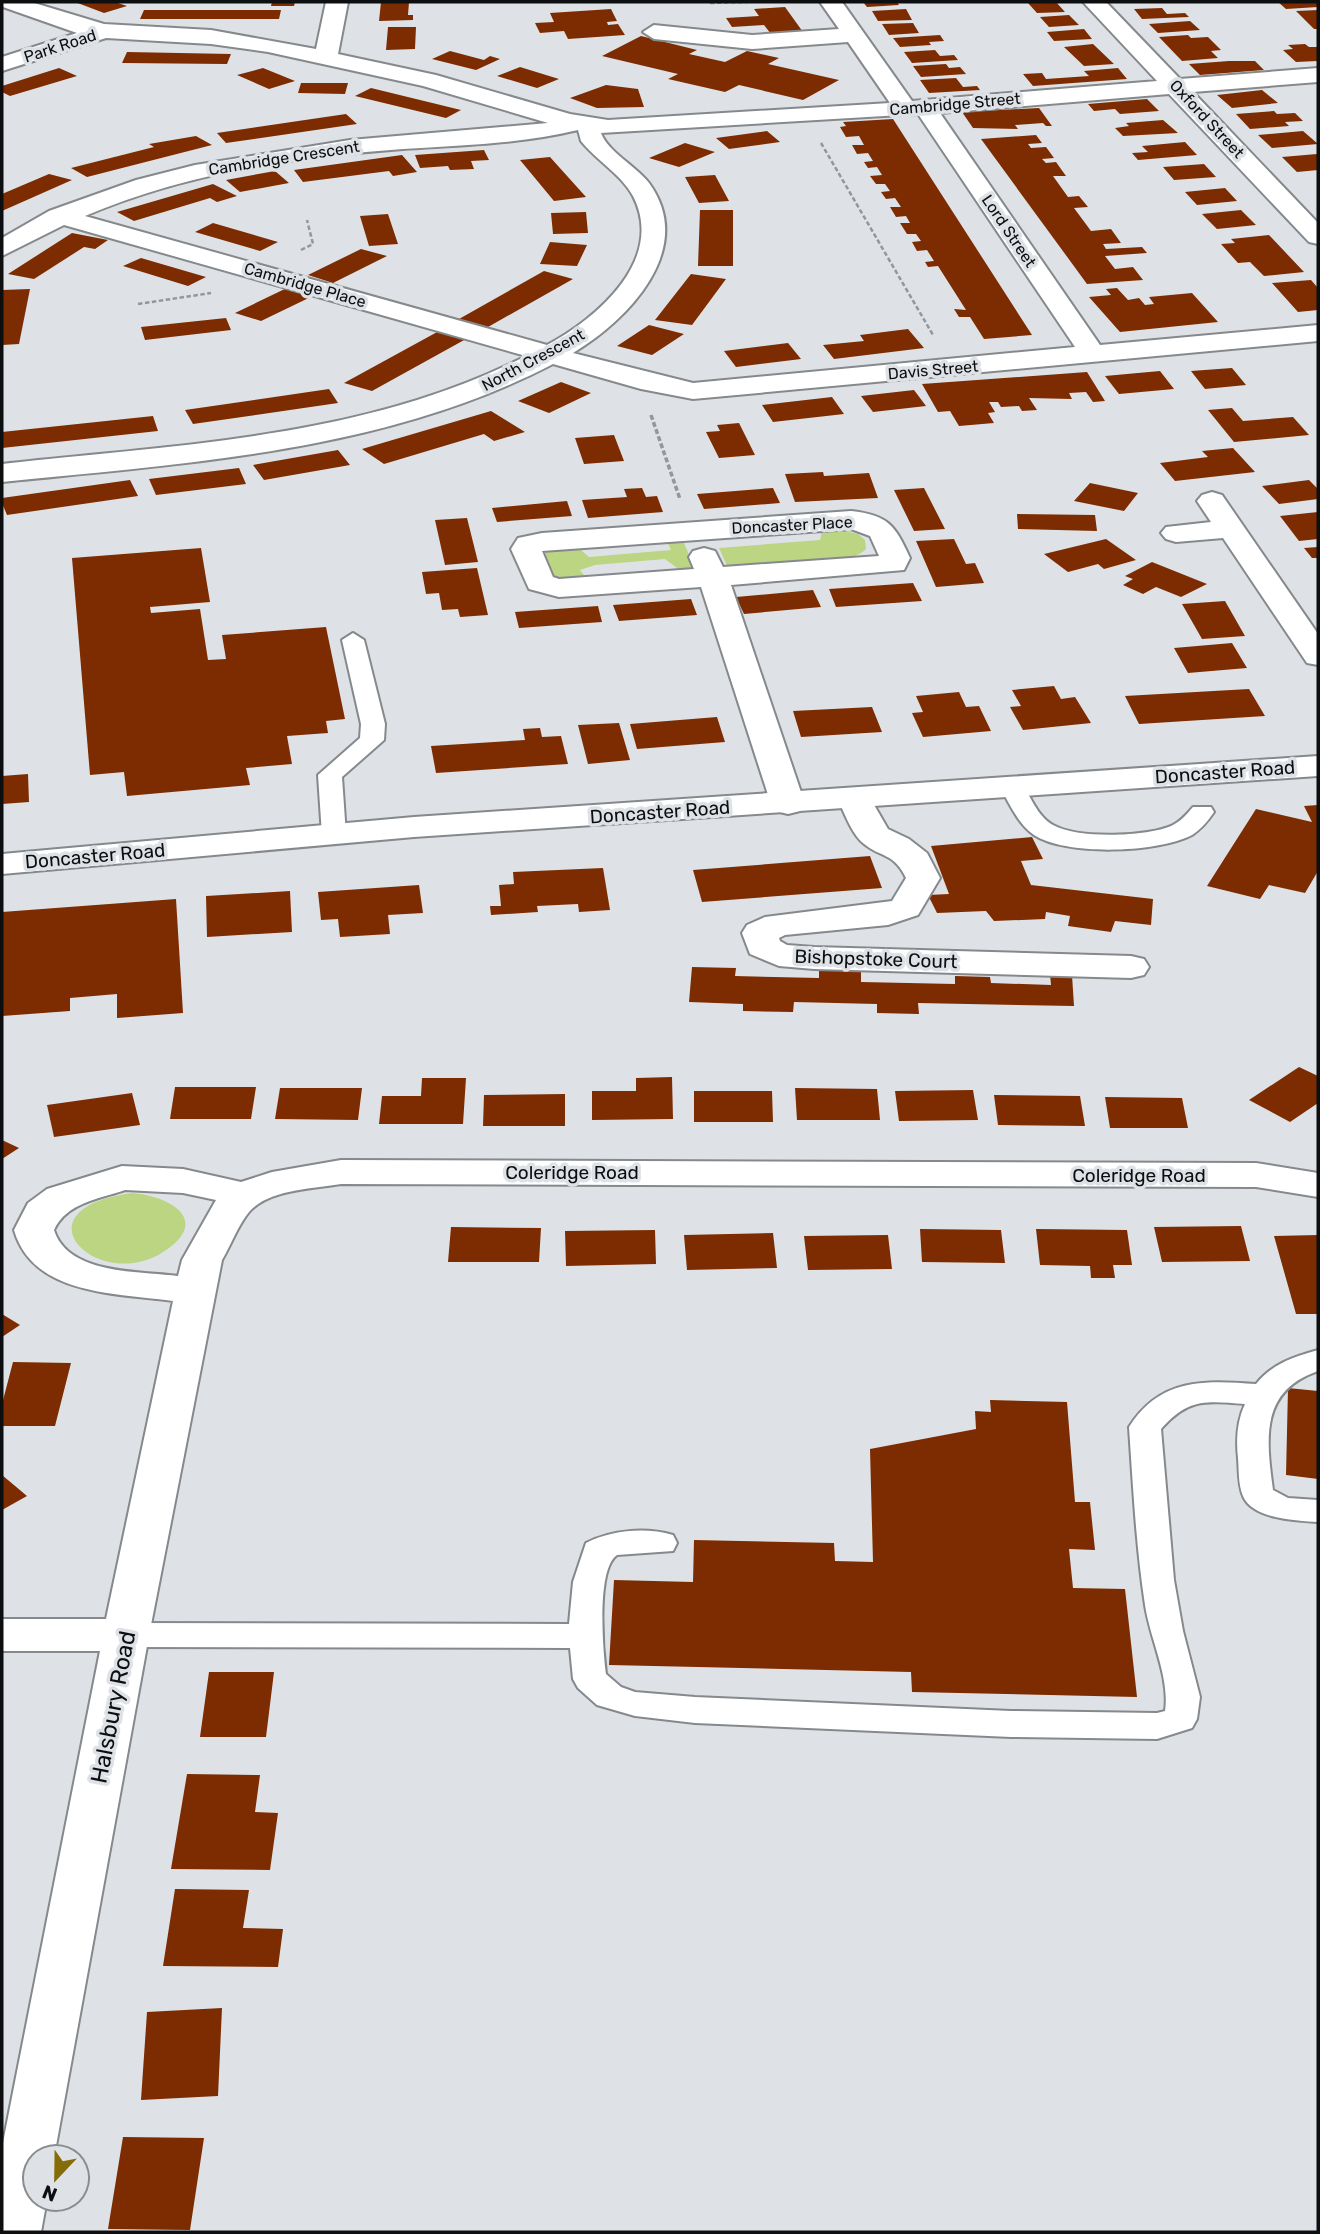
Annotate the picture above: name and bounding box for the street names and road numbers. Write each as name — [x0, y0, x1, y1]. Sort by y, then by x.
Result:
street label: Park Road — [21, 25, 99, 67]
street label: Oxford Street — [1166, 76, 1248, 162]
street label: Cambridge Street — [889, 89, 1021, 119]
street label: Cambridge Crescent — [207, 137, 361, 179]
street label: Lord Street — [978, 191, 1040, 271]
street label: Cambridge Place — [242, 259, 368, 311]
street label: North Crescent — [478, 325, 588, 395]
street label: Davis Street — [887, 357, 979, 383]
street label: Doncaster Place — [731, 512, 853, 538]
street label: Doncaster Road — [1154, 756, 1296, 788]
street label: Doncaster Road — [589, 796, 731, 828]
street label: Doncaster Road — [24, 838, 166, 874]
street label: Bishopstoke Court — [794, 945, 958, 973]
street label: Coleridge Road — [505, 1161, 639, 1184]
street label: Coleridge Road — [1072, 1164, 1206, 1187]
street label: Halsbury Road — [84, 1628, 142, 1786]

